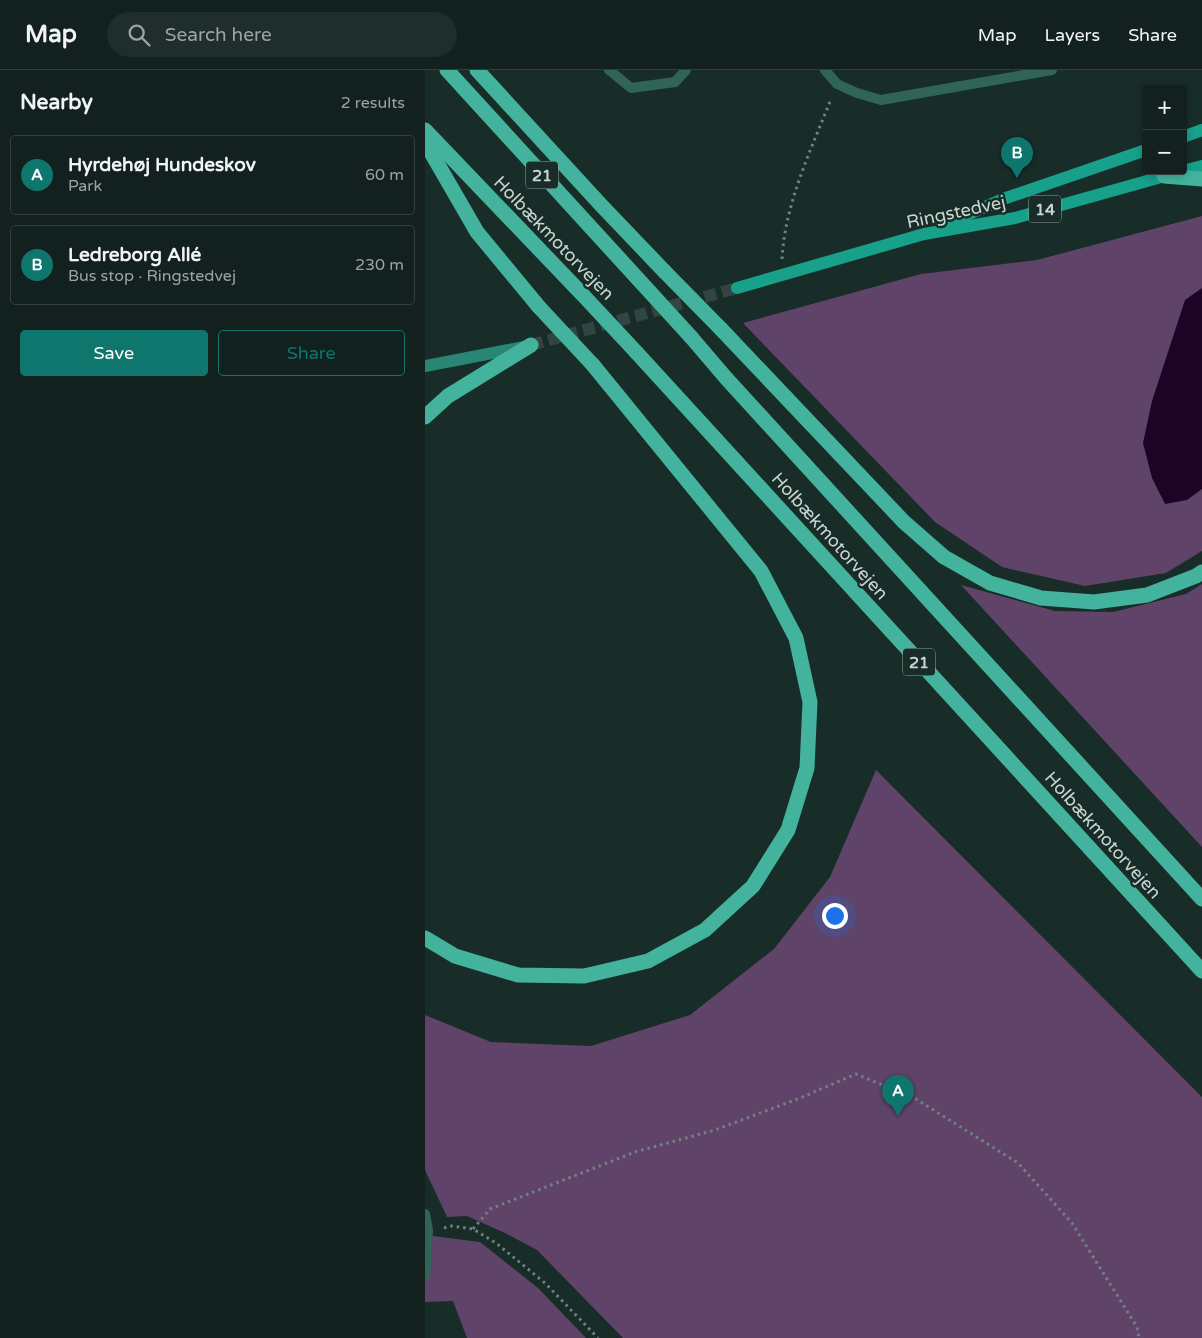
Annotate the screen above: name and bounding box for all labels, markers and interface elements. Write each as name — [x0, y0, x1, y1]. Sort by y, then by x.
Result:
search box — [107, 12, 457, 57]
text: Map — [25, 20, 77, 49]
icon: search — [125, 21, 153, 49]
text: Search here — [165, 24, 272, 46]
text: Map — [978, 24, 1017, 46]
text: Layers — [1045, 24, 1100, 46]
text: Share — [1128, 24, 1177, 46]
map controls — [1142, 85, 1187, 175]
button: + — [1142, 85, 1187, 130]
text: Nearby — [20, 90, 93, 115]
text: 2 results — [341, 93, 405, 113]
button: − — [1142, 130, 1187, 175]
pin: B — [1001, 137, 1033, 178]
text: Hyrdehøj Hundeskov — [68, 154, 256, 176]
road number: 21 — [526, 162, 558, 188]
text: A — [31, 165, 43, 185]
text: 60 m — [365, 165, 404, 185]
street label: Holbækmotorvejen — [489, 172, 619, 304]
text: Park — [68, 176, 102, 196]
street label: Ringstedvej — [904, 191, 1008, 233]
road number: 14 — [1029, 196, 1061, 222]
text: Ledreborg Allé — [68, 244, 201, 266]
text: B — [31, 255, 43, 275]
text: 230 m — [355, 255, 404, 275]
text: Bus stop · Ringstedvej — [68, 266, 236, 286]
button: Save — [20, 330, 208, 376]
button: Share — [218, 330, 405, 376]
street label: Holbækmotorvejen — [767, 468, 893, 604]
road number: 21 — [903, 648, 935, 676]
street label: Holbækmotorvejen — [1040, 767, 1166, 903]
your location — [822, 903, 848, 929]
pin: A — [882, 1075, 914, 1116]

